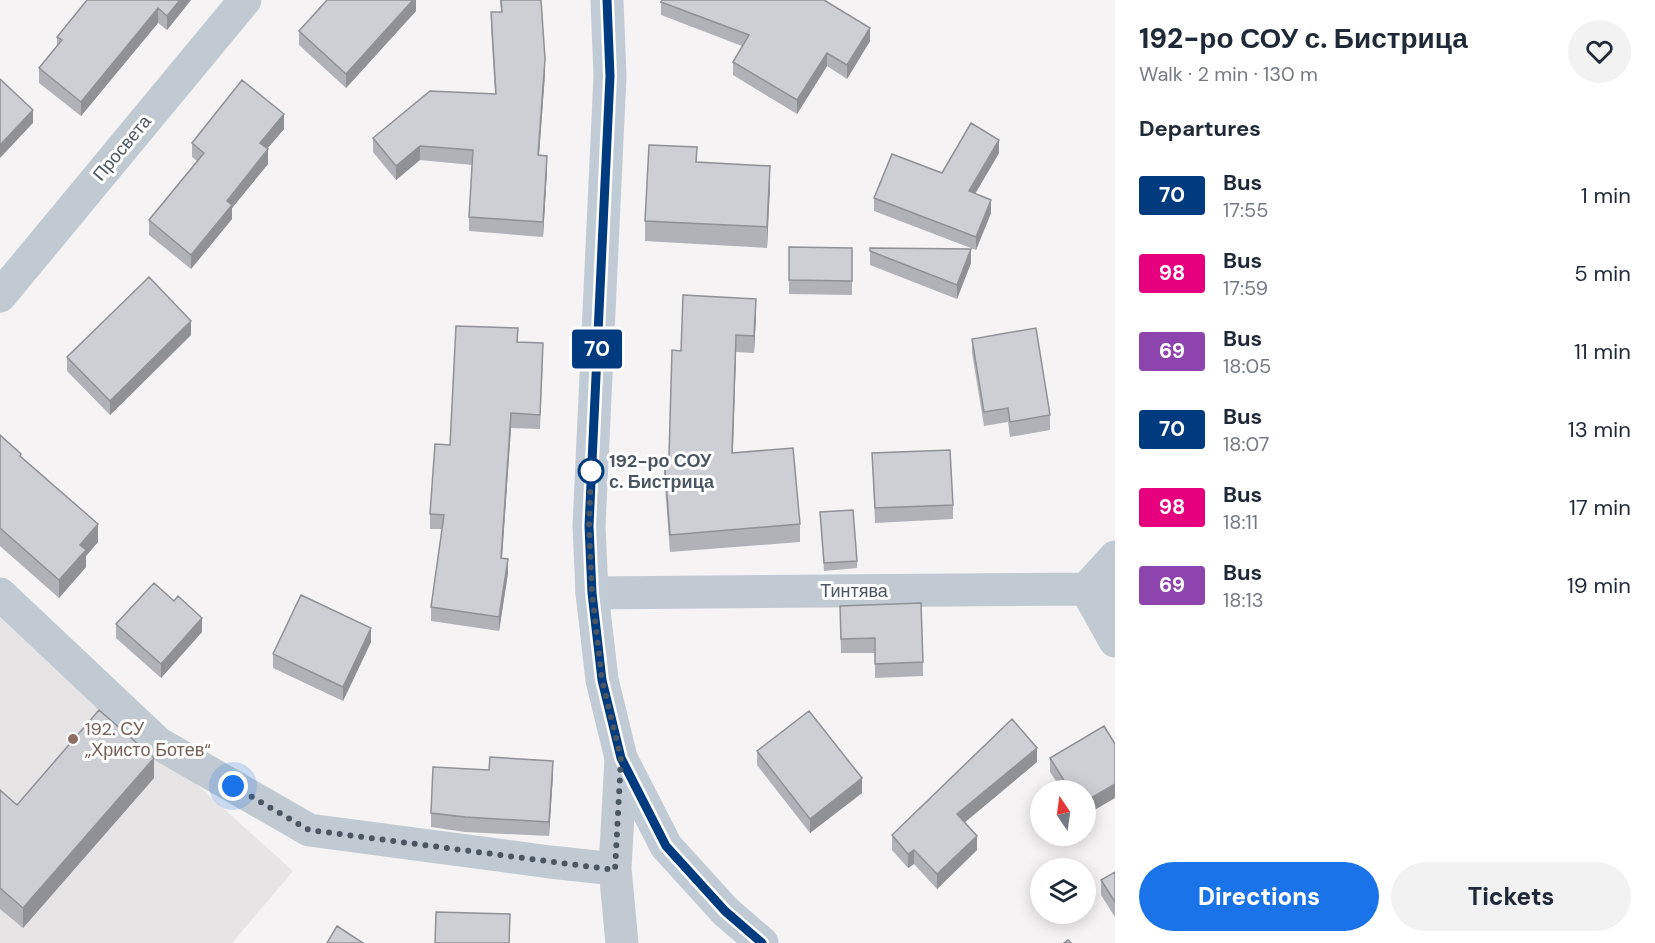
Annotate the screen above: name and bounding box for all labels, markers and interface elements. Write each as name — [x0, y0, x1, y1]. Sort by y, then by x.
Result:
text: 192-ро СОУ с. Бистрица — [1139, 20, 1468, 57]
button: heart — [1568, 20, 1631, 83]
text: Walk · 2 min · 130 m — [1139, 61, 1318, 87]
street label: Просвета — [87, 109, 157, 186]
text: Departures — [1139, 114, 1261, 143]
text: Bus — [1223, 168, 1262, 197]
text: 70 — [1159, 181, 1185, 209]
text: 1 min — [1581, 181, 1631, 210]
text: 17:55 — [1223, 197, 1268, 223]
text: Bus — [1223, 246, 1262, 275]
text: 98 — [1159, 259, 1185, 287]
text: 5 min — [1574, 259, 1631, 288]
text: 17:59 — [1223, 275, 1268, 301]
text: Bus — [1223, 324, 1262, 353]
line badge: 70 — [570, 330, 624, 368]
text: 70 — [584, 335, 610, 363]
text: 69 — [1159, 337, 1185, 365]
text: 11 min — [1574, 337, 1631, 366]
text: 18:05 — [1223, 353, 1271, 379]
text: Bus — [1223, 402, 1262, 431]
text: 70 — [1159, 415, 1185, 443]
text: 13 min — [1568, 415, 1631, 444]
text: 18:07 — [1223, 431, 1270, 457]
place label: 192-ро СОУ с. Бистрица — [609, 449, 715, 494]
marker: 192-ро СОУ с. Бистрица — [578, 458, 604, 484]
text: Bus — [1223, 480, 1262, 509]
text: 98 — [1159, 493, 1185, 521]
text: 17 min — [1569, 493, 1631, 522]
text: 18:11 — [1223, 509, 1258, 535]
text: Bus — [1223, 558, 1262, 587]
text: 69 — [1159, 571, 1185, 599]
text: 19 min — [1567, 571, 1631, 600]
street label: Тинтява — [820, 579, 889, 603]
text: 18:13 — [1223, 587, 1264, 613]
place label: 192. СУ „Христо Ботев“ — [85, 717, 211, 762]
marker: 192. СУ „Христо Ботев“ — [66, 732, 80, 746]
your location — [218, 771, 248, 801]
north arrow — [1030, 780, 1096, 846]
map controls — [1030, 780, 1096, 924]
button: layers — [1030, 858, 1096, 924]
button: Directions — [1139, 862, 1379, 931]
button: Tickets — [1391, 862, 1631, 931]

